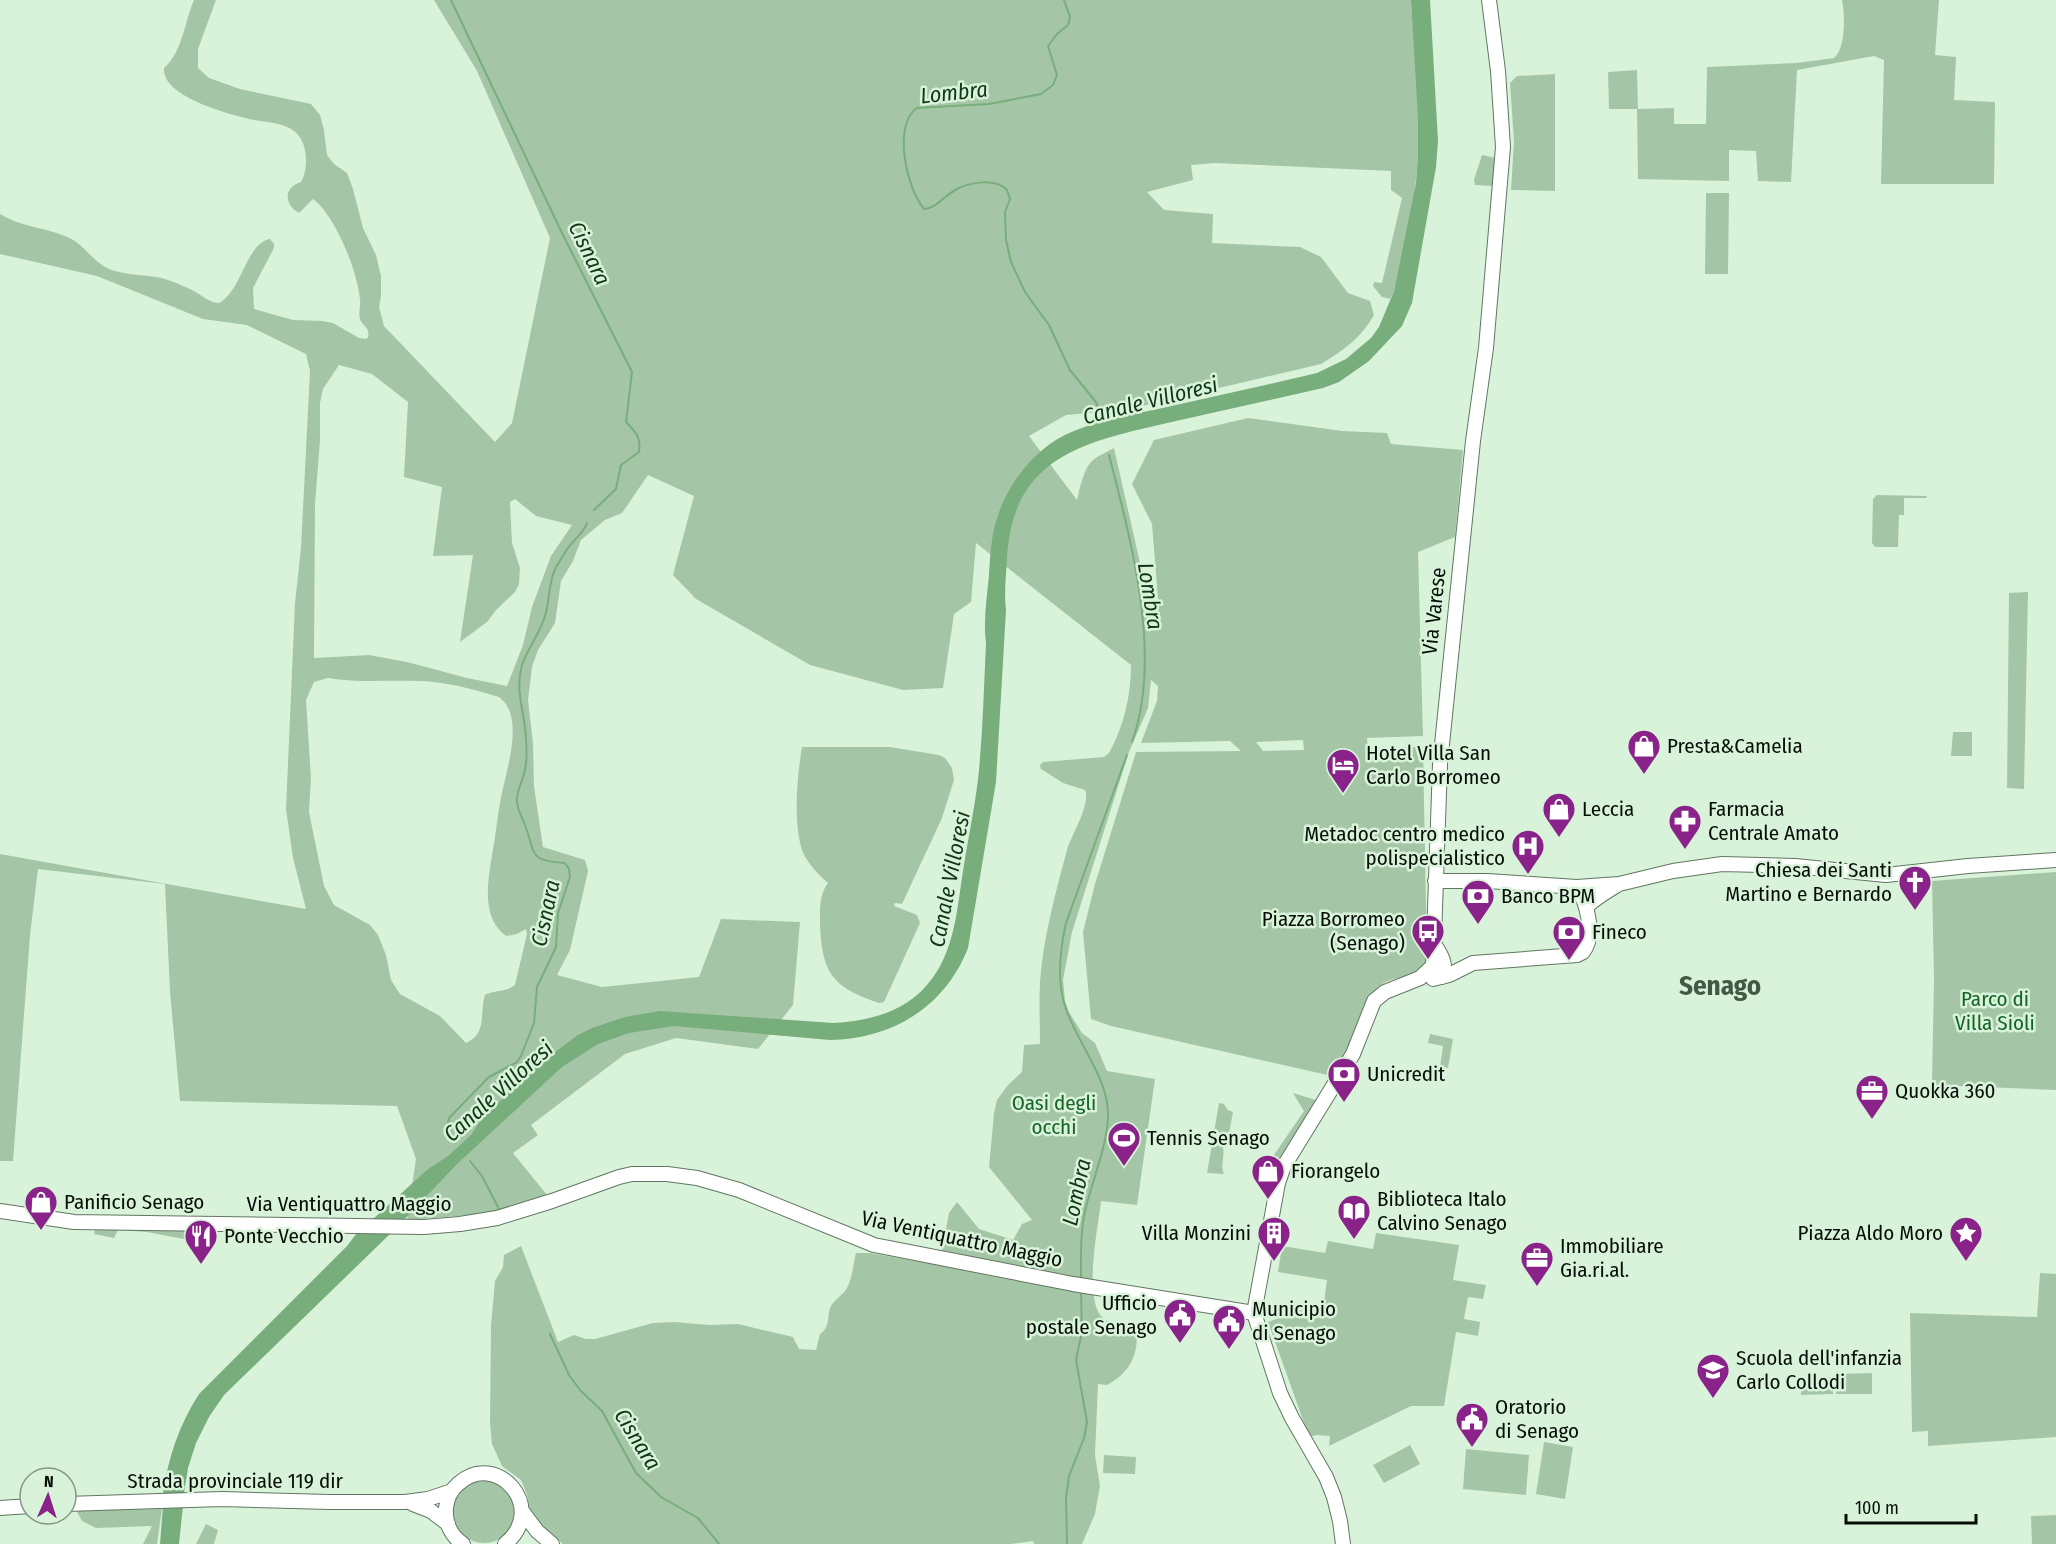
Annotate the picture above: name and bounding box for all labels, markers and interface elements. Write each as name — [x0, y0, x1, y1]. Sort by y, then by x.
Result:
water label: Lombra — [919, 76, 989, 109]
water label: Cisnara — [563, 217, 616, 289]
water label: Canale Villoresi — [1080, 371, 1221, 430]
water label: Lombra — [1132, 561, 1169, 632]
street label: Via Varese — [1416, 566, 1452, 656]
shop icon: Presta&Camelia — [1626, 728, 1662, 775]
place label: Presta&Camelia — [1667, 733, 1803, 759]
place label: Hotel Villa San Carlo Borromeo — [1366, 740, 1501, 790]
hotel icon: Hotel Villa San Carlo Borromeo — [1325, 747, 1361, 794]
shop icon: Leccia — [1541, 791, 1577, 838]
place label: Leccia — [1582, 796, 1634, 822]
place label: Farmacia Centrale Amato — [1708, 796, 1839, 846]
pharmacy icon: Farmacia Centrale Amato — [1667, 803, 1703, 850]
water label: Canale Villoresi — [923, 808, 976, 949]
place label: Metadoc centro medico polispecialistico — [1304, 821, 1505, 871]
hospital icon: Metadoc centro medico polispecialistico — [1510, 828, 1546, 875]
place label: Chiesa dei Santi Martino e Bernardo — [1725, 857, 1892, 907]
church icon: Chiesa dei Santi Martino e Bernardo — [1897, 864, 1933, 911]
water label: Cisnara — [525, 877, 566, 949]
bank icon: Banco BPM — [1460, 878, 1496, 925]
place label: Banco BPM — [1501, 883, 1595, 909]
place label: Piazza Borromeo (Senago) — [1262, 906, 1405, 956]
bus stop icon: Piazza Borromeo (Senago) — [1410, 913, 1446, 960]
bank icon: Fineco — [1551, 914, 1587, 961]
place label: Fineco — [1592, 919, 1647, 945]
district label: Senago — [1679, 970, 1761, 1002]
park label: Parco di Villa Sioli — [1955, 986, 2035, 1036]
water label: Canale Villoresi — [438, 1035, 559, 1148]
bank icon: Unicredit — [1326, 1056, 1362, 1103]
place label: Unicredit — [1367, 1061, 1445, 1087]
office icon: Quokka 360 — [1854, 1073, 1890, 1120]
place label: Quokka 360 — [1895, 1078, 1996, 1104]
park label: Oasi degli occhi — [1012, 1090, 1096, 1140]
sports icon: Tennis Senago — [1106, 1120, 1142, 1167]
place label: Tennis Senago — [1147, 1125, 1270, 1151]
shop icon: Fiorangelo — [1250, 1153, 1286, 1200]
water label: Lombra — [1056, 1156, 1097, 1228]
place label: Fiorangelo — [1291, 1158, 1380, 1184]
shop icon: Panificio Senago — [23, 1184, 59, 1231]
place label: Biblioteca Italo Calvino Senago — [1377, 1186, 1507, 1236]
place label: Panificio Senago — [64, 1189, 204, 1215]
street label: Via Ventiquattro Maggio — [246, 1191, 452, 1217]
library icon: Biblioteca Italo Calvino Senago — [1336, 1193, 1372, 1240]
street label: Via Ventiquattro Maggio — [859, 1205, 1065, 1273]
building icon: Villa Monzini — [1256, 1215, 1292, 1262]
place icon: Piazza Aldo Moro — [1948, 1215, 1984, 1262]
restaurant icon: Ponte Vecchio — [183, 1218, 219, 1265]
place label: Villa Monzini — [1142, 1220, 1251, 1246]
place label: Piazza Aldo Moro — [1797, 1220, 1943, 1246]
place label: Ponte Vecchio — [224, 1223, 344, 1249]
place label: Immobiliare Gia.ri.al. — [1560, 1233, 1664, 1283]
office icon: Immobiliare Gia.ri.al. — [1519, 1240, 1555, 1287]
place label: Ufficio postale Senago — [1026, 1290, 1157, 1340]
place label: Municipio di Senago — [1252, 1296, 1336, 1346]
public building icon: Ufficio postale Senago — [1162, 1297, 1198, 1344]
public building icon: Municipio di Senago — [1211, 1303, 1247, 1350]
place label: Scuola dell'infanzia Carlo Collodi — [1736, 1345, 1902, 1395]
school or university icon: Scuola dell'infanzia Carlo Collodi — [1695, 1352, 1731, 1399]
place label: Oratorio di Senago — [1495, 1394, 1579, 1444]
public building icon: Oratorio di Senago — [1454, 1401, 1490, 1448]
water label: Cisnara — [608, 1404, 667, 1475]
north arrow — [18, 1466, 78, 1526]
street label: Strada provinciale 119 dir — [127, 1468, 343, 1494]
text: N — [43, 1472, 54, 1491]
scale bar — [1846, 1487, 1976, 1525]
text: 100 m — [1855, 1497, 1899, 1519]

